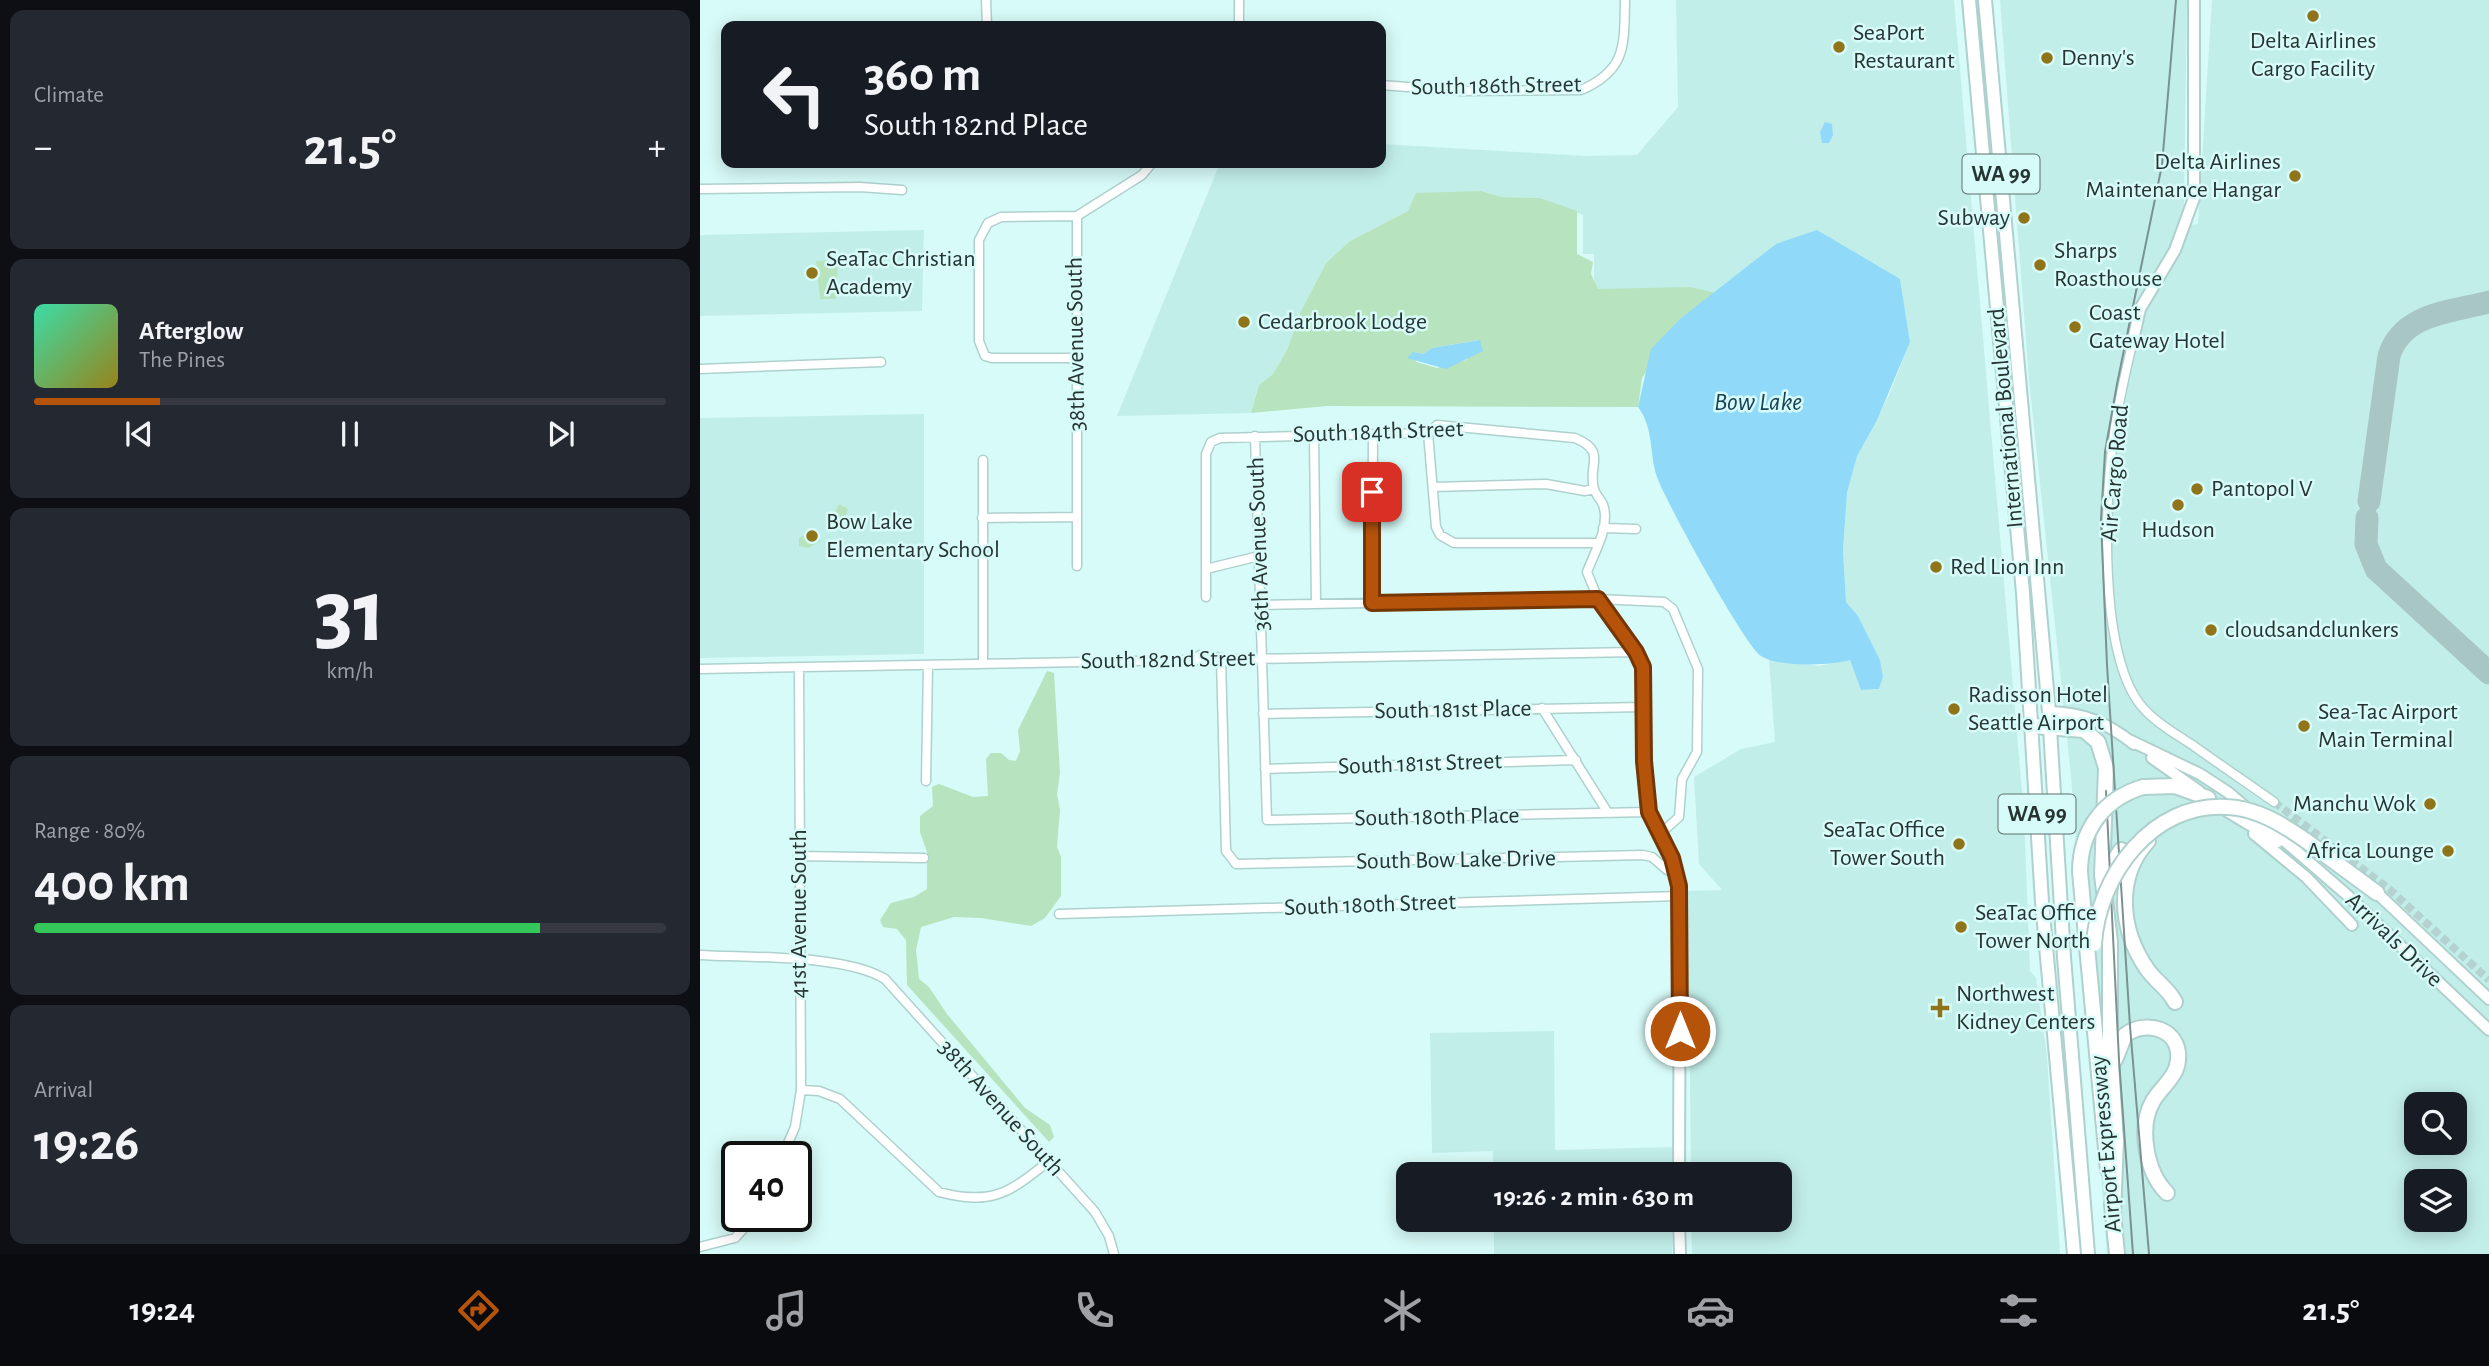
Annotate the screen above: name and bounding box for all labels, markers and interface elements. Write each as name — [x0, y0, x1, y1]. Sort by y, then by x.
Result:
marker: Delta Airlines Cargo Facility — [2305, 8, 2321, 24]
place label: SeaPort Restaurant — [1853, 21, 1955, 73]
place label: Delta Airlines Cargo Facility — [2250, 29, 2376, 81]
marker: SeaPort Restaurant — [1831, 39, 1847, 55]
place label: Denny's — [2061, 46, 2135, 70]
icon: left — [749, 49, 840, 140]
marker: Denny's — [2039, 50, 2055, 66]
text: 360 m — [864, 51, 981, 100]
street label: South 186th Street — [1411, 73, 1582, 99]
text: Climate — [34, 84, 104, 107]
text: South 182nd Place — [864, 109, 1088, 141]
text: 21.5° — [304, 122, 396, 174]
text: − — [34, 129, 52, 167]
text: + — [648, 129, 666, 167]
place label: Delta Airlines Maintenance Hangar — [2086, 150, 2281, 202]
road number: WA 99 — [1962, 154, 2040, 194]
marker: Delta Airlines Maintenance Hangar — [2287, 168, 2303, 184]
place label: Subway — [1938, 206, 2010, 230]
marker: Subway — [2016, 210, 2032, 226]
place label: Sharps Roasthouse — [2054, 239, 2162, 291]
place label: SeaTac Christian Academy — [826, 247, 976, 299]
street label: 38th Avenue South — [1062, 257, 1090, 431]
marker: Sharps Roasthouse — [2032, 257, 2048, 273]
marker: SeaTac Christian Academy — [804, 265, 820, 281]
place label: Coast Gateway Hotel — [2089, 301, 2225, 353]
street label: International Boulevard — [1984, 307, 2028, 529]
place label: Cedarbrook Lodge — [1258, 310, 1427, 334]
marker: Cedarbrook Lodge — [1236, 314, 1252, 330]
text: Afterglow — [139, 318, 243, 344]
marker: Coast Gateway Hotel — [2067, 319, 2083, 335]
text: The Pines — [139, 349, 225, 372]
water label: Bow Lake — [1714, 389, 1802, 415]
street label: Air Cargo Road — [2097, 403, 2133, 543]
icon: previous — [120, 415, 158, 453]
icon: pause — [331, 415, 369, 453]
icon: next — [542, 415, 580, 453]
street label: South 184th Street — [1292, 417, 1464, 447]
street label: 36th Avenue South — [1244, 457, 1274, 631]
pin — [1342, 462, 1402, 522]
icon: arrive — [1353, 473, 1391, 511]
place label: Pantopol V — [2211, 477, 2313, 501]
marker: Pantopol V — [2189, 481, 2205, 497]
marker: Hudson — [2170, 497, 2186, 513]
place label: Bow Lake Elementary School — [826, 510, 1000, 562]
place label: Hudson — [2141, 518, 2215, 542]
marker: Bow Lake Elementary School — [804, 528, 820, 544]
place label: Red Lion Inn — [1950, 555, 2064, 579]
marker: Red Lion Inn — [1928, 559, 1944, 575]
text: 31 — [314, 567, 386, 658]
place label: cloudsandclunkers — [2225, 618, 2399, 642]
marker: cloudsandclunkers — [2203, 622, 2219, 638]
street label: South 182nd Street — [1080, 646, 1256, 674]
text: km/h — [326, 660, 374, 683]
place label: Radisson Hotel Seattle Airport — [1968, 683, 2108, 735]
street label: South 181st Place — [1374, 697, 1532, 723]
place label: Sea-Tac Airport Main Terminal — [2318, 700, 2458, 752]
marker: Radisson Hotel Seattle Airport — [1946, 701, 1962, 717]
marker: Sea-Tac Airport Main Terminal — [2296, 718, 2312, 734]
street label: South 181st Street — [1338, 749, 1503, 779]
place label: Manchu Wok — [2293, 792, 2416, 816]
road number: WA 99 — [1998, 794, 2076, 834]
marker: Manchu Wok — [2422, 796, 2438, 812]
street label: South 180th Place — [1354, 804, 1520, 830]
place label: SeaTac Office Tower South — [1823, 818, 1945, 870]
text: Range · 80% — [34, 820, 145, 843]
street label: 41st Avenue South — [787, 829, 811, 999]
marker: SeaTac Office Tower South — [1951, 836, 1967, 852]
place label: Africa Lounge — [2307, 839, 2434, 863]
marker: Africa Lounge — [2440, 843, 2456, 859]
street label: South Bow Lake Drive — [1356, 846, 1556, 874]
text: 400 km — [34, 858, 190, 910]
street label: Arrivals Drive — [2341, 888, 2447, 992]
street label: South 180th Street — [1284, 890, 1457, 920]
place label: SeaTac Office Tower North — [1975, 901, 2097, 953]
marker: SeaTac Office Tower North — [1953, 919, 1969, 935]
place label: Northwest Kidney Centers — [1956, 982, 2096, 1034]
position arrow — [1643, 994, 1717, 1068]
marker: Northwest Kidney Centers — [1930, 998, 1950, 1018]
street label: 38th Avenue South — [934, 1035, 1068, 1181]
street label: Airport Expressway — [2086, 1054, 2126, 1234]
text: Arrival — [34, 1079, 93, 1102]
map controls — [2404, 1092, 2467, 1232]
button: search — [2404, 1092, 2467, 1155]
text: 19:26 — [34, 1117, 139, 1169]
speed limit sign: 40 — [721, 1141, 812, 1232]
button: layers — [2404, 1169, 2467, 1232]
text: 19:26 · 2 min · 630 m — [1494, 1184, 1694, 1210]
icon: directions — [454, 1286, 503, 1335]
icon: music — [762, 1286, 811, 1335]
icon: phone — [1070, 1286, 1119, 1335]
icon: climate — [1378, 1286, 1427, 1335]
icon: car — [1686, 1286, 1735, 1335]
icon: filters — [1994, 1286, 2043, 1335]
text: 19:24 — [130, 1294, 195, 1326]
text: 21.5° — [2302, 1294, 2359, 1326]

